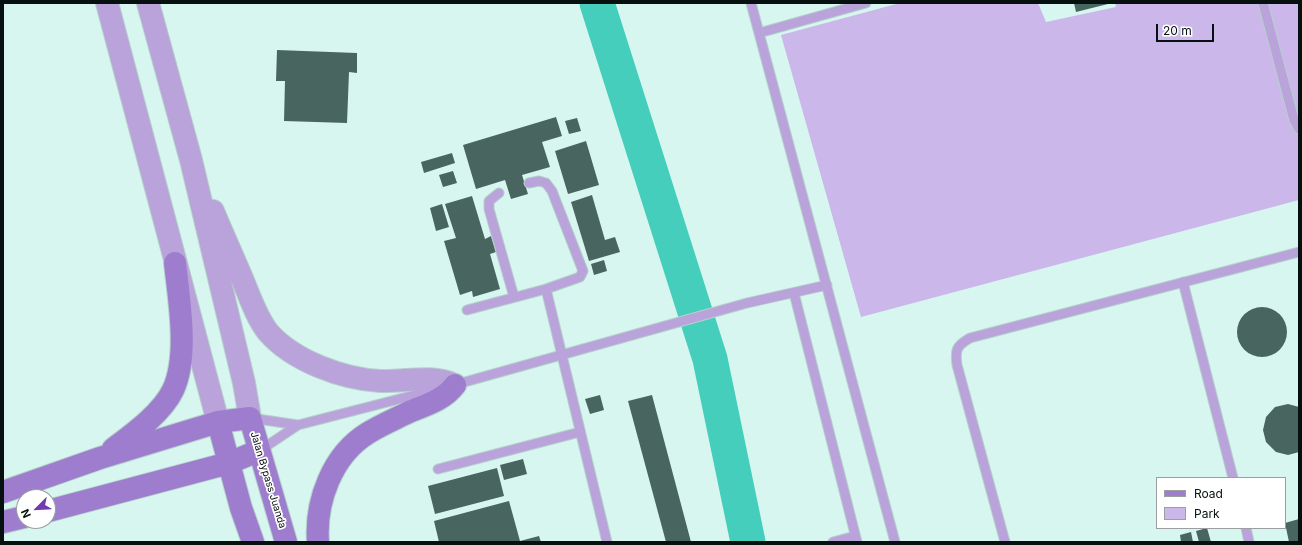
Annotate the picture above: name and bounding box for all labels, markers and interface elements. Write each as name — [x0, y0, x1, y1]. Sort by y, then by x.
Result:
scale bar — [1158, 16, 1216, 42]
text: 20 m — [1163, 23, 1192, 38]
street label: Jalan Bypass Juanda — [248, 430, 288, 530]
legend — [1156, 477, 1286, 529]
text: Road — [1194, 486, 1223, 501]
north arrow — [16, 489, 56, 529]
text: Park — [1194, 506, 1220, 521]
text: N — [18, 507, 34, 520]

